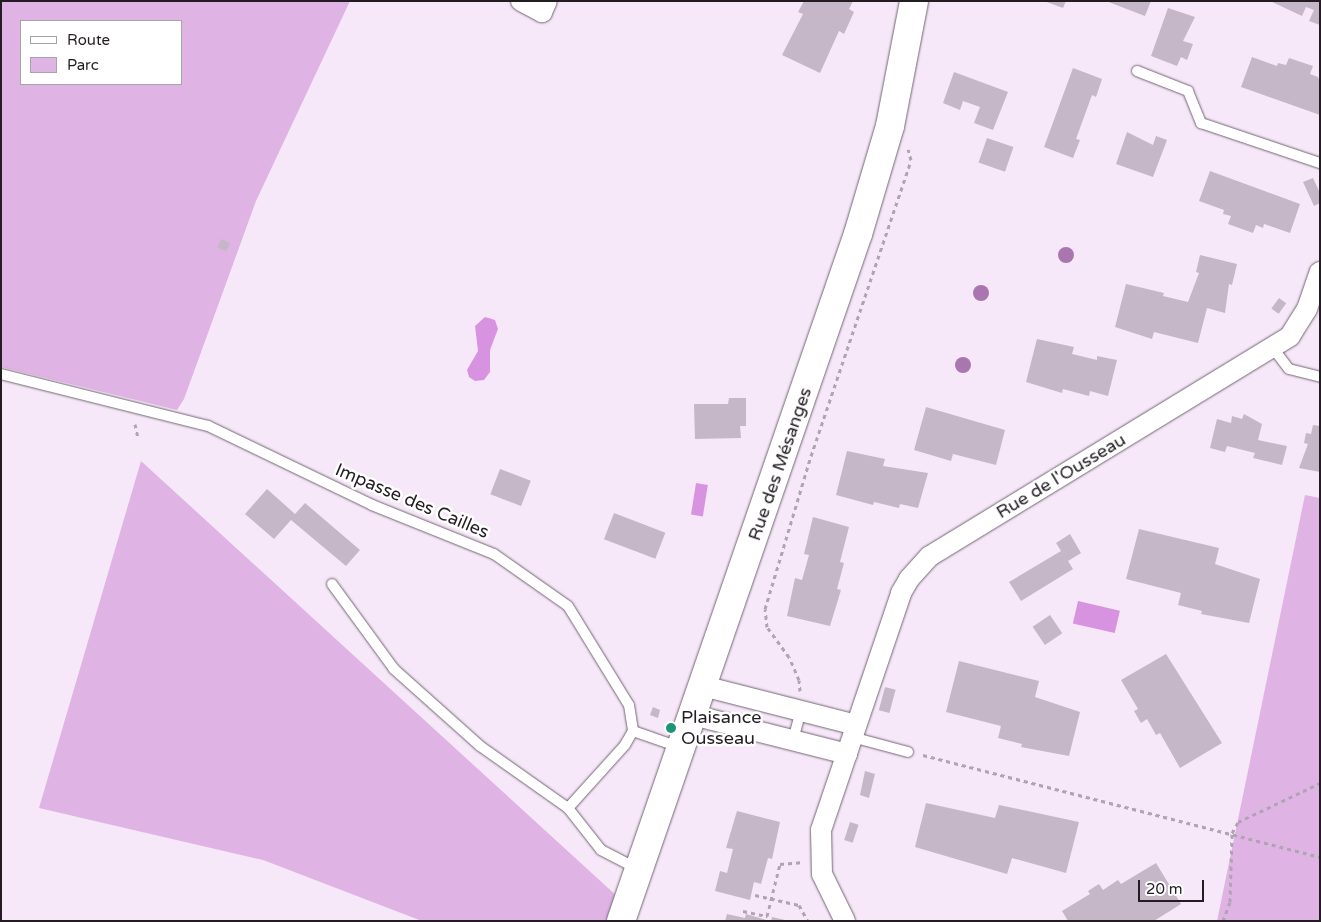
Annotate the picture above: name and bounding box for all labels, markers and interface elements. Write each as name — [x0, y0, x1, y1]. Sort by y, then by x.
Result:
legend — [20, 20, 182, 85]
text: Route — [67, 31, 110, 49]
text: Parc — [67, 56, 99, 74]
street label: Rue des Mésanges — [744, 384, 816, 544]
street label: Rue de l'Ousseau — [992, 429, 1130, 523]
street label: Impasse des Cailles — [332, 459, 492, 543]
place label: Plaisance Ousseau — [681, 707, 761, 750]
marker: Plaisance Ousseau — [665, 722, 677, 734]
scale bar — [1141, 870, 1207, 902]
text: 20 m — [1146, 880, 1183, 898]

